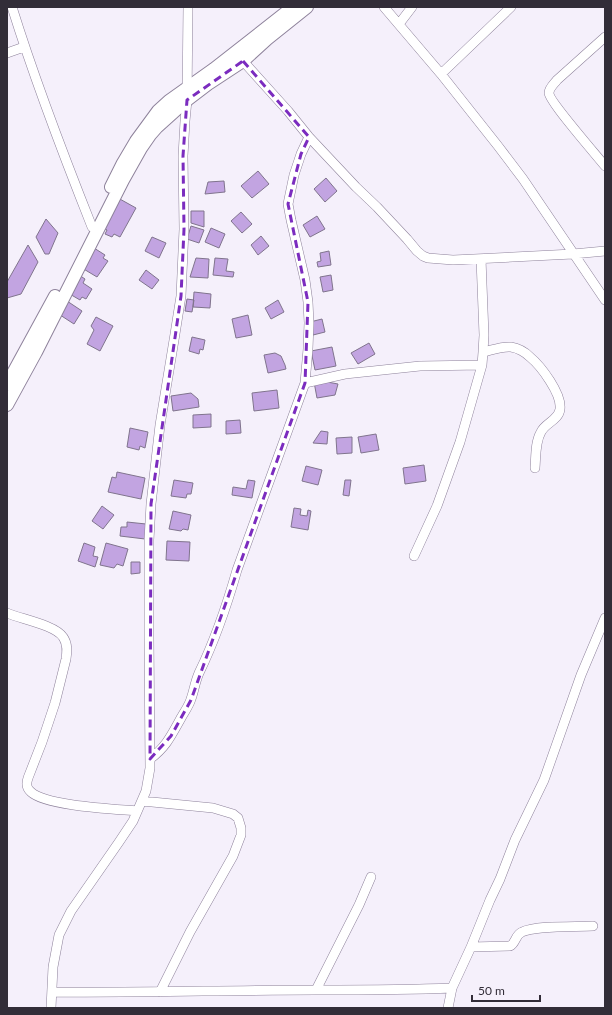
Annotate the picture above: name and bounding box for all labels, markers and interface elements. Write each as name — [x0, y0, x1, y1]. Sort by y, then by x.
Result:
scale bar — [472, 977, 540, 1003]
text: 50 m — [478, 983, 505, 998]

